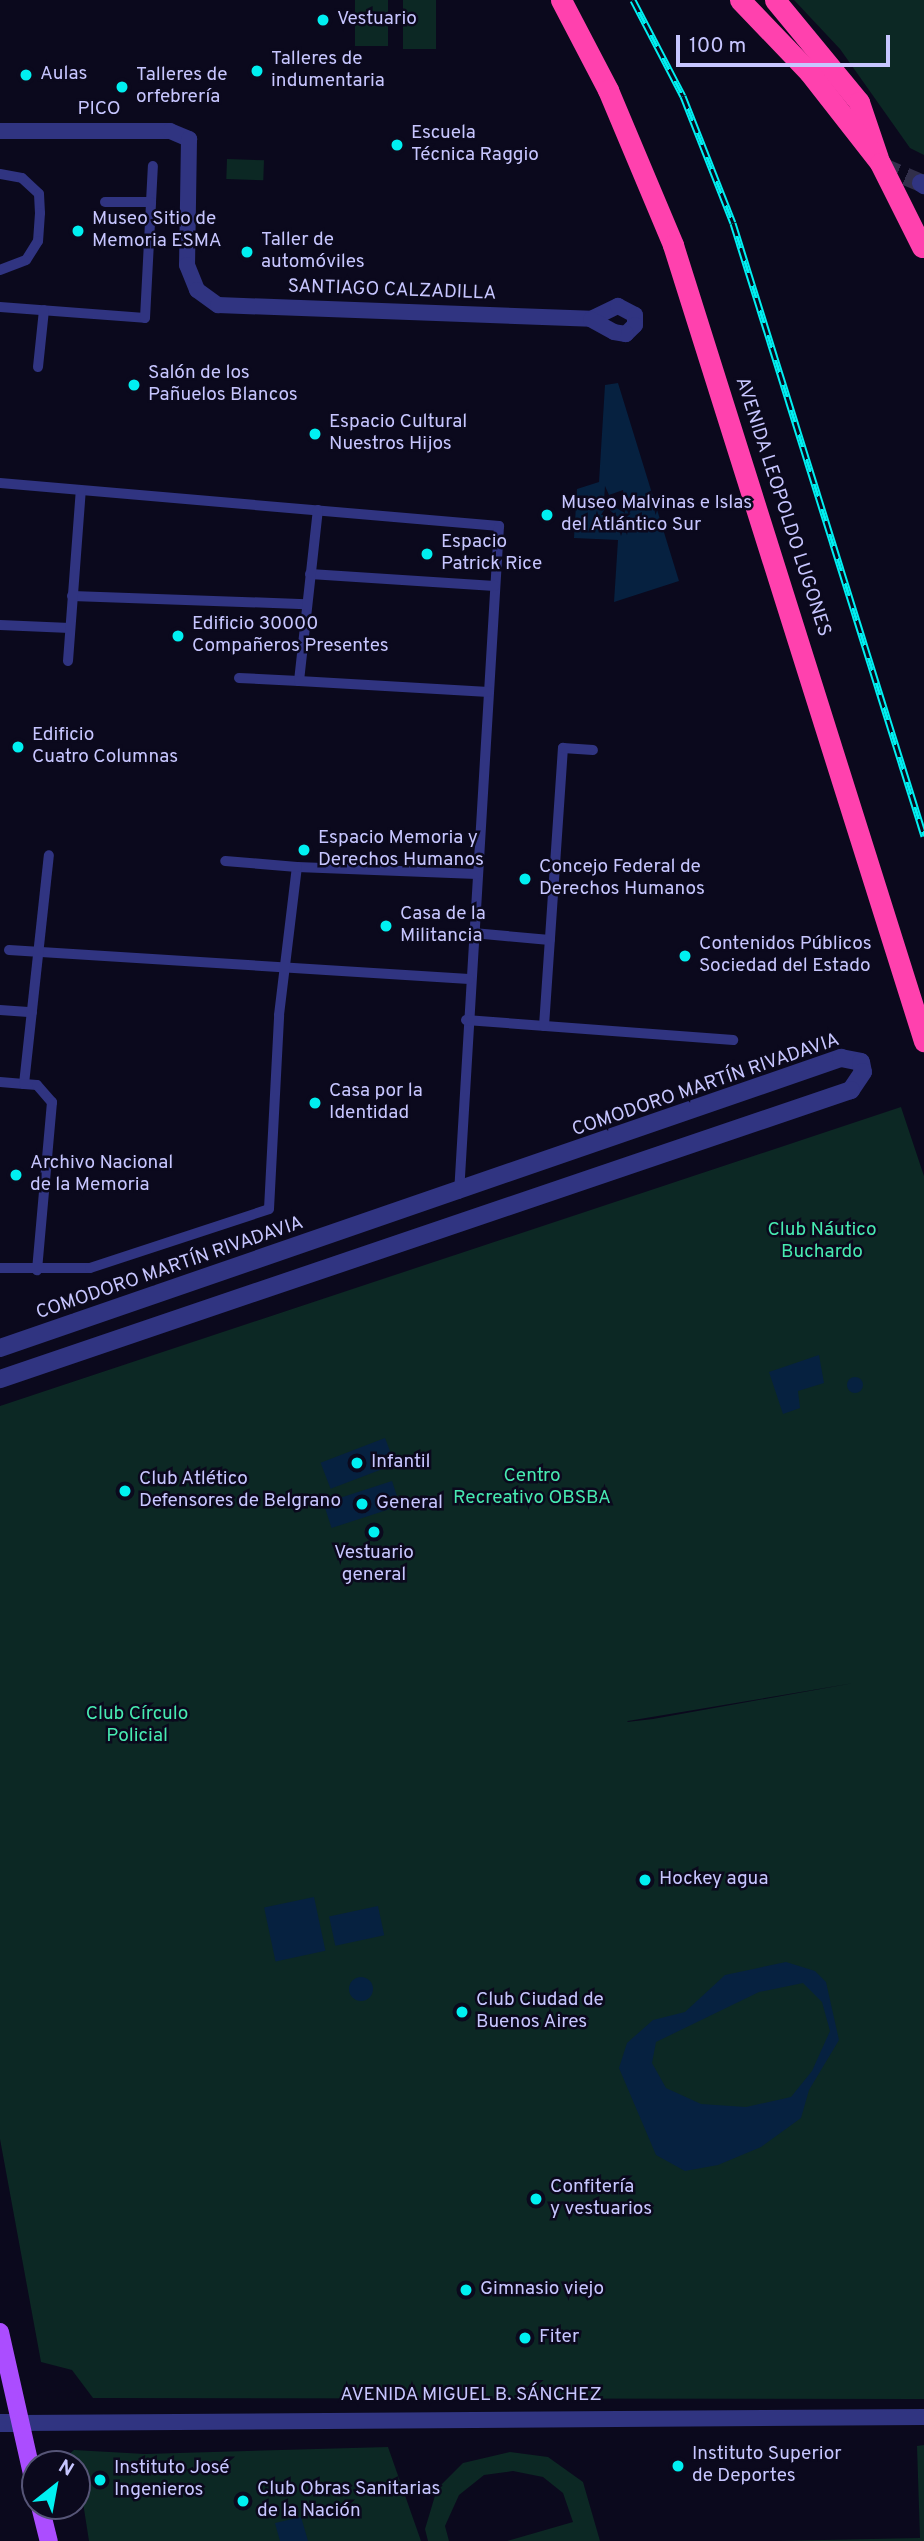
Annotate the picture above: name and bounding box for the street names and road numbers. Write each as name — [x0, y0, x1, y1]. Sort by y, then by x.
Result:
street label: PICO — [77, 99, 121, 121]
street label: SANTIAGO CALZADILLA — [287, 276, 497, 306]
street label: AVENIDA LEOPOLDO LUGONES — [729, 374, 835, 640]
street label: COMODORO MARTÍN RIVADAVIA — [569, 1029, 843, 1143]
street label: COMODORO MARTÍN RIVADAVIA — [33, 1212, 307, 1326]
street label: AVENIDA MIGUEL B. SÁNCHEZ — [340, 2385, 602, 2407]

